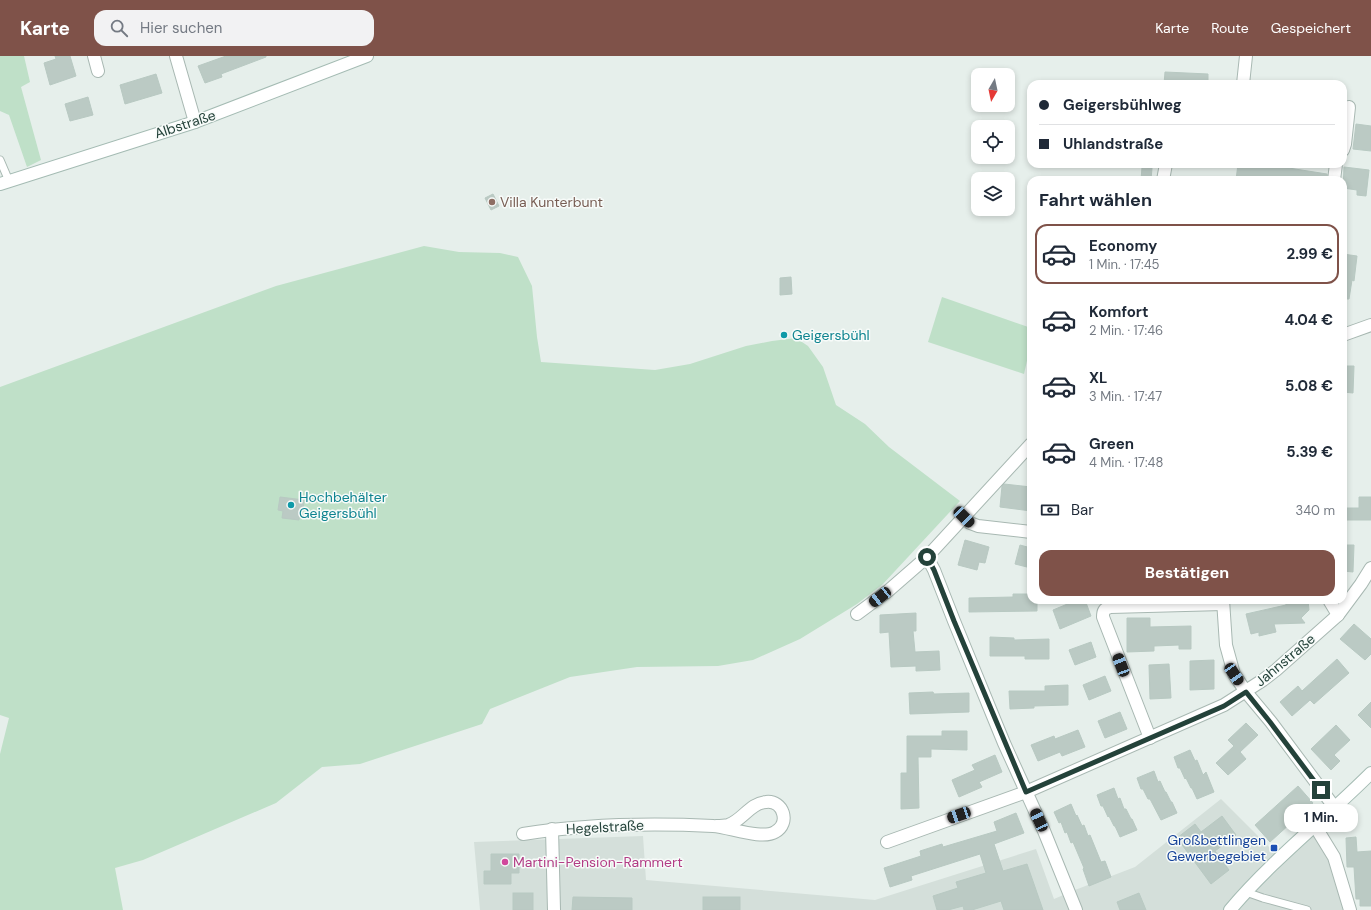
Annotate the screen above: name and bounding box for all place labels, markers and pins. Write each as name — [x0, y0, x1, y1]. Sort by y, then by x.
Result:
place label: Villa Kunterbunt — [500, 193, 603, 211]
marker: Villa Kunterbunt — [487, 197, 497, 207]
place label: Geigersbühl — [792, 326, 870, 344]
marker: Geigersbühl — [779, 330, 789, 340]
place label: Hochbehälter Geigersbühl — [299, 488, 387, 522]
marker: Hochbehälter Geigersbühl — [286, 500, 296, 510]
place label: Großbettlingen Gewerbegebiet — [1167, 831, 1266, 865]
marker: Großbettlingen Gewerbegebiet — [1269, 843, 1279, 853]
place label: Martini-Pension-Rammert — [513, 853, 683, 871]
marker: Martini-Pension-Rammert — [500, 857, 510, 867]

